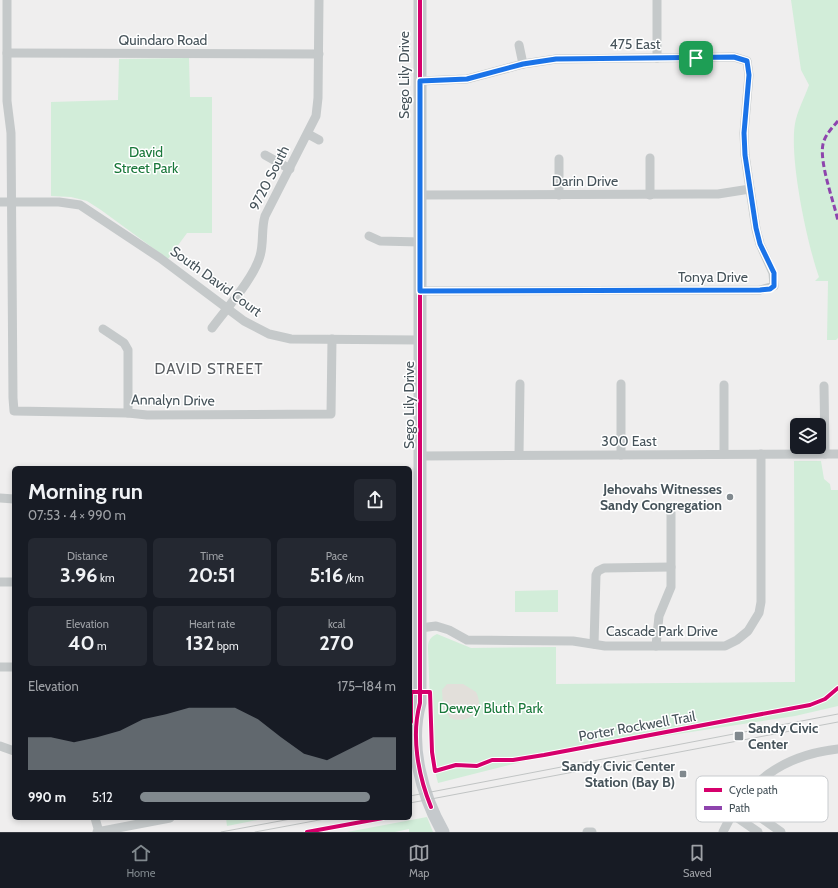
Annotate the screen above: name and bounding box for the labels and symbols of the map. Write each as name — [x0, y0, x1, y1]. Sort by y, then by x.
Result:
street label: Quindaro Road — [119, 31, 207, 49]
street label: Sego Lily Drive — [395, 31, 413, 119]
street label: 475 East — [610, 35, 661, 53]
pin — [679, 41, 713, 75]
street label: 9720 South — [245, 142, 293, 214]
park label: David Street Park — [114, 143, 179, 177]
street label: Darin Drive — [552, 172, 618, 190]
street label: South David Court — [167, 242, 265, 320]
street label: Tonya Drive — [678, 268, 748, 286]
district label: DAVID STREET — [155, 360, 263, 378]
street label: Sego Lily Drive — [400, 361, 418, 449]
street label: Annalyn Drive — [131, 390, 215, 410]
street label: 300 East — [601, 432, 657, 450]
place label: Jehovahs Witnesses Sandy Congregation — [600, 480, 722, 514]
marker: Jehovahs Witnesses Sandy Congregation — [725, 492, 735, 502]
street label: Cascade Park Drive — [606, 622, 718, 640]
park label: Dewey Bluth Park — [439, 699, 544, 717]
street label: Porter Rockwell Trail — [577, 707, 698, 745]
place label: Sandy Civic Center — [748, 719, 819, 753]
marker: Sandy Civic Center — [733, 730, 745, 742]
place label: Sandy Civic Center Station (Bay B) — [562, 757, 675, 791]
marker: Sandy Civic Center Station (Bay B) — [678, 769, 688, 779]
legend — [696, 776, 828, 822]
text: Cycle path — [729, 783, 778, 797]
text: Path — [729, 801, 750, 815]

